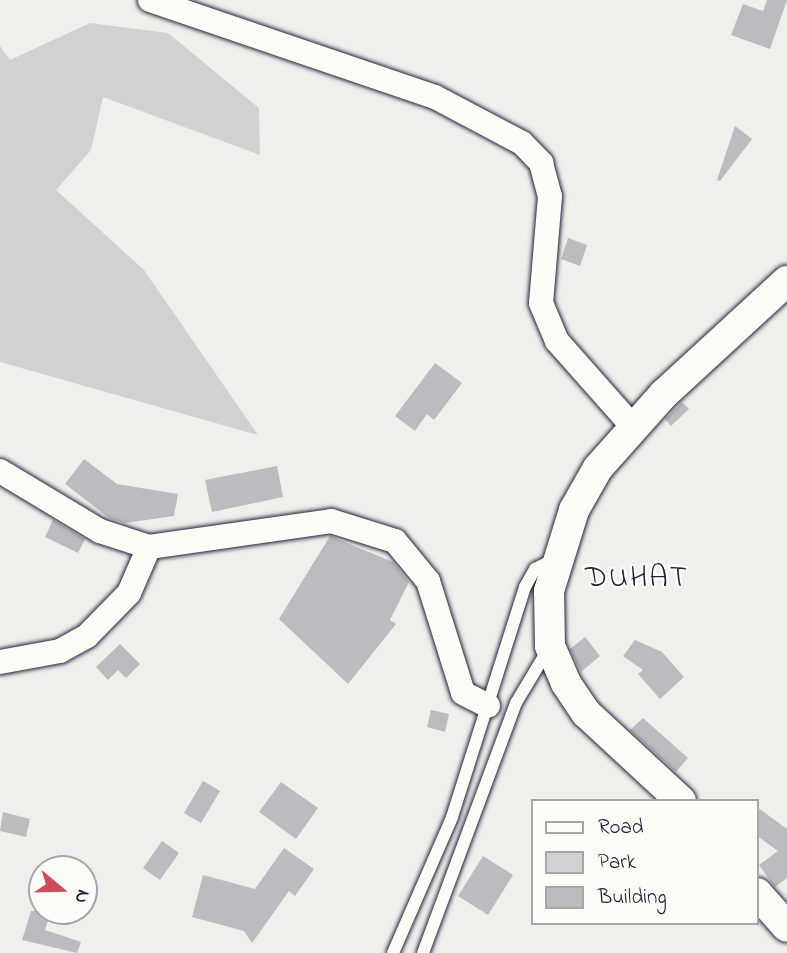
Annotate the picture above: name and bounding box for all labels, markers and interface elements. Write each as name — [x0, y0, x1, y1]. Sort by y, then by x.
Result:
district label: DUHAT — [586, 561, 688, 597]
legend — [532, 799, 759, 925]
text: Road — [598, 813, 644, 843]
text: Park — [598, 848, 636, 878]
north arrow — [28, 855, 98, 925]
text: Building — [598, 883, 667, 913]
text: N — [67, 886, 96, 907]

